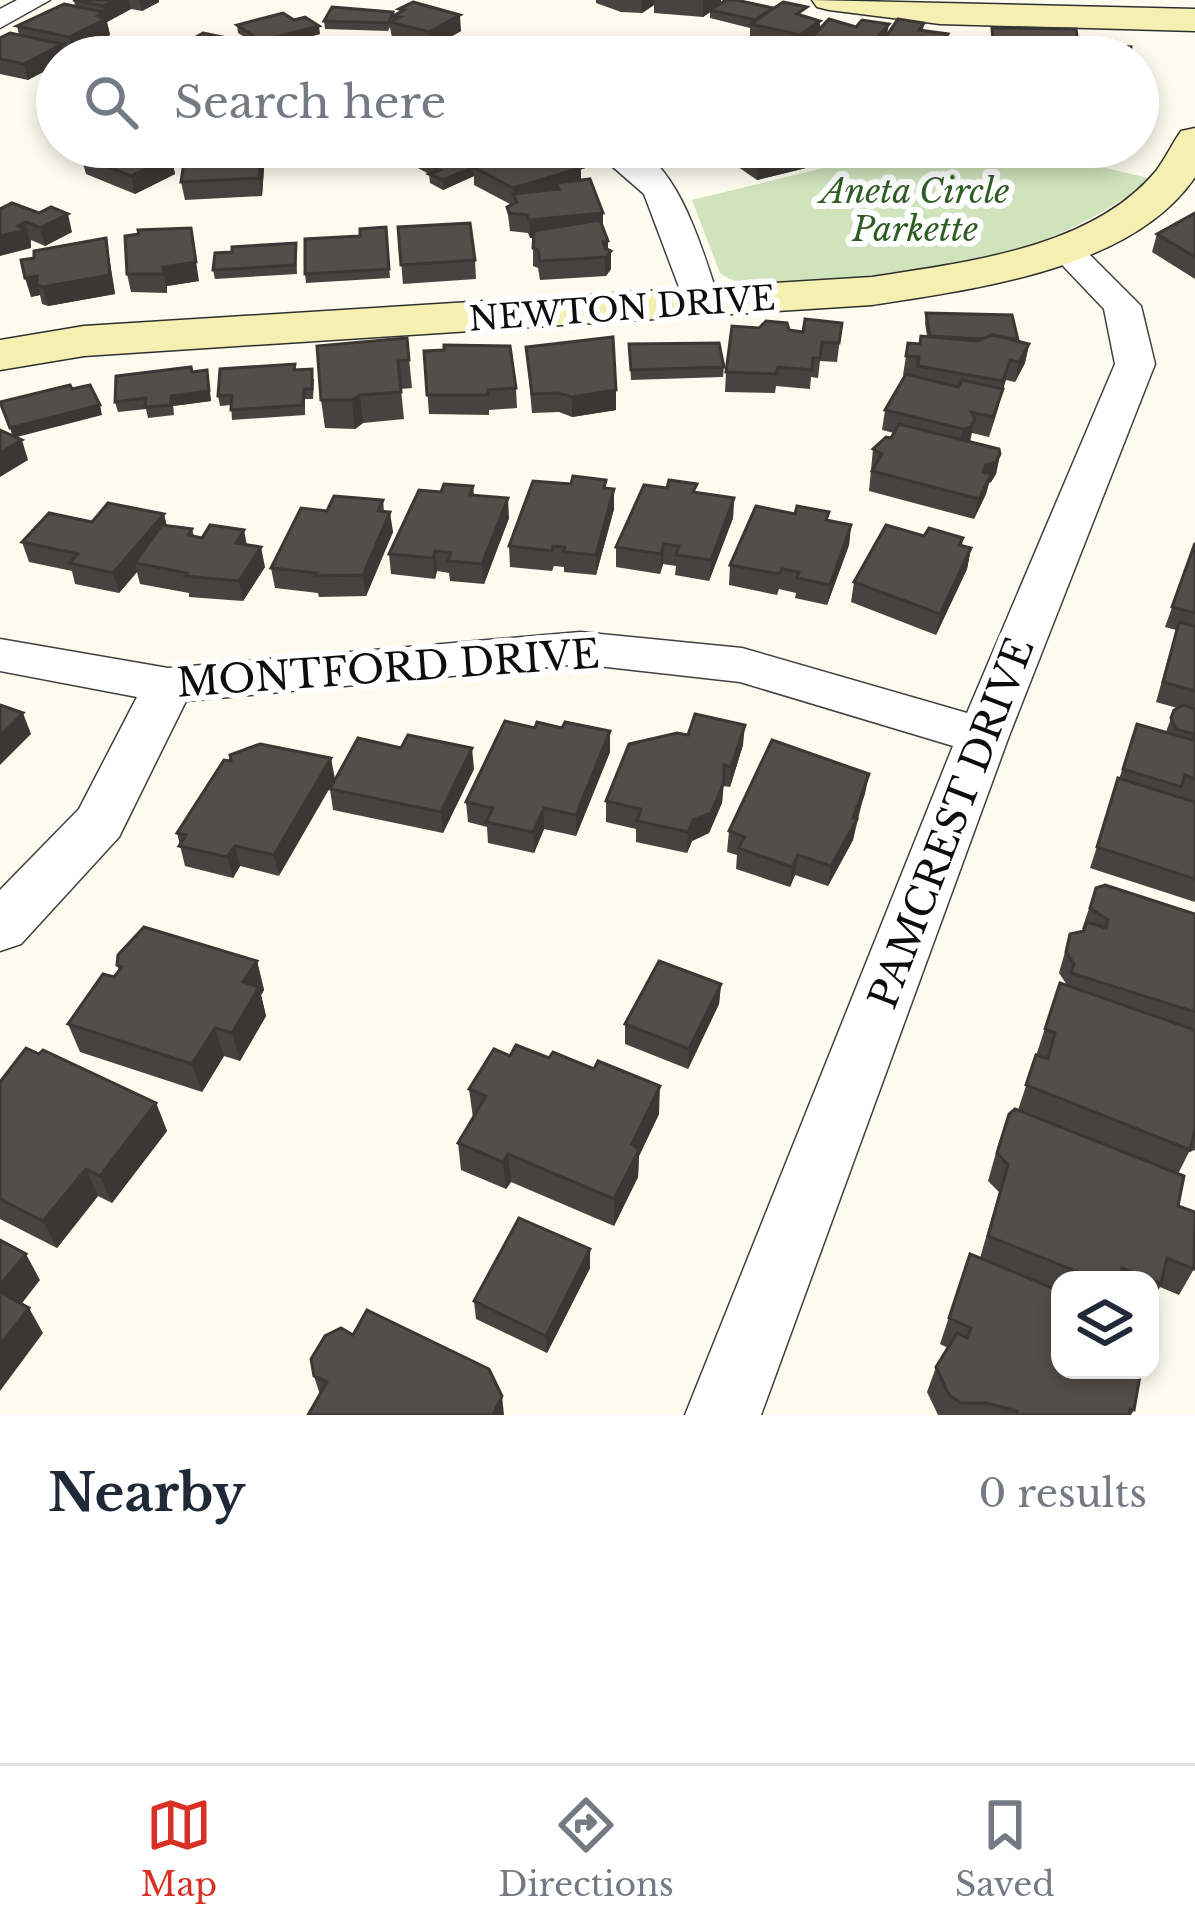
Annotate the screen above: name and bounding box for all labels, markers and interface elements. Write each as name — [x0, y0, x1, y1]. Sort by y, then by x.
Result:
search box — [36, 36, 1159, 168]
icon: search — [78, 69, 144, 135]
text: Search here — [174, 74, 446, 130]
park label: Aneta Circle Parkette — [817, 171, 1009, 250]
street label: NEWTON DRIVE — [467, 277, 777, 340]
street label: MONTFORD DRIVE — [175, 629, 601, 708]
street label: PAMCREST DRIVE — [858, 631, 1045, 1015]
map controls — [1051, 1271, 1159, 1379]
button: layers — [1051, 1271, 1159, 1379]
text: Nearby — [48, 1462, 245, 1525]
text: 0 results — [978, 1469, 1147, 1518]
tab: Map — [141, 1792, 217, 1905]
tab: Directions — [498, 1792, 674, 1905]
tab: Saved — [955, 1792, 1054, 1905]

